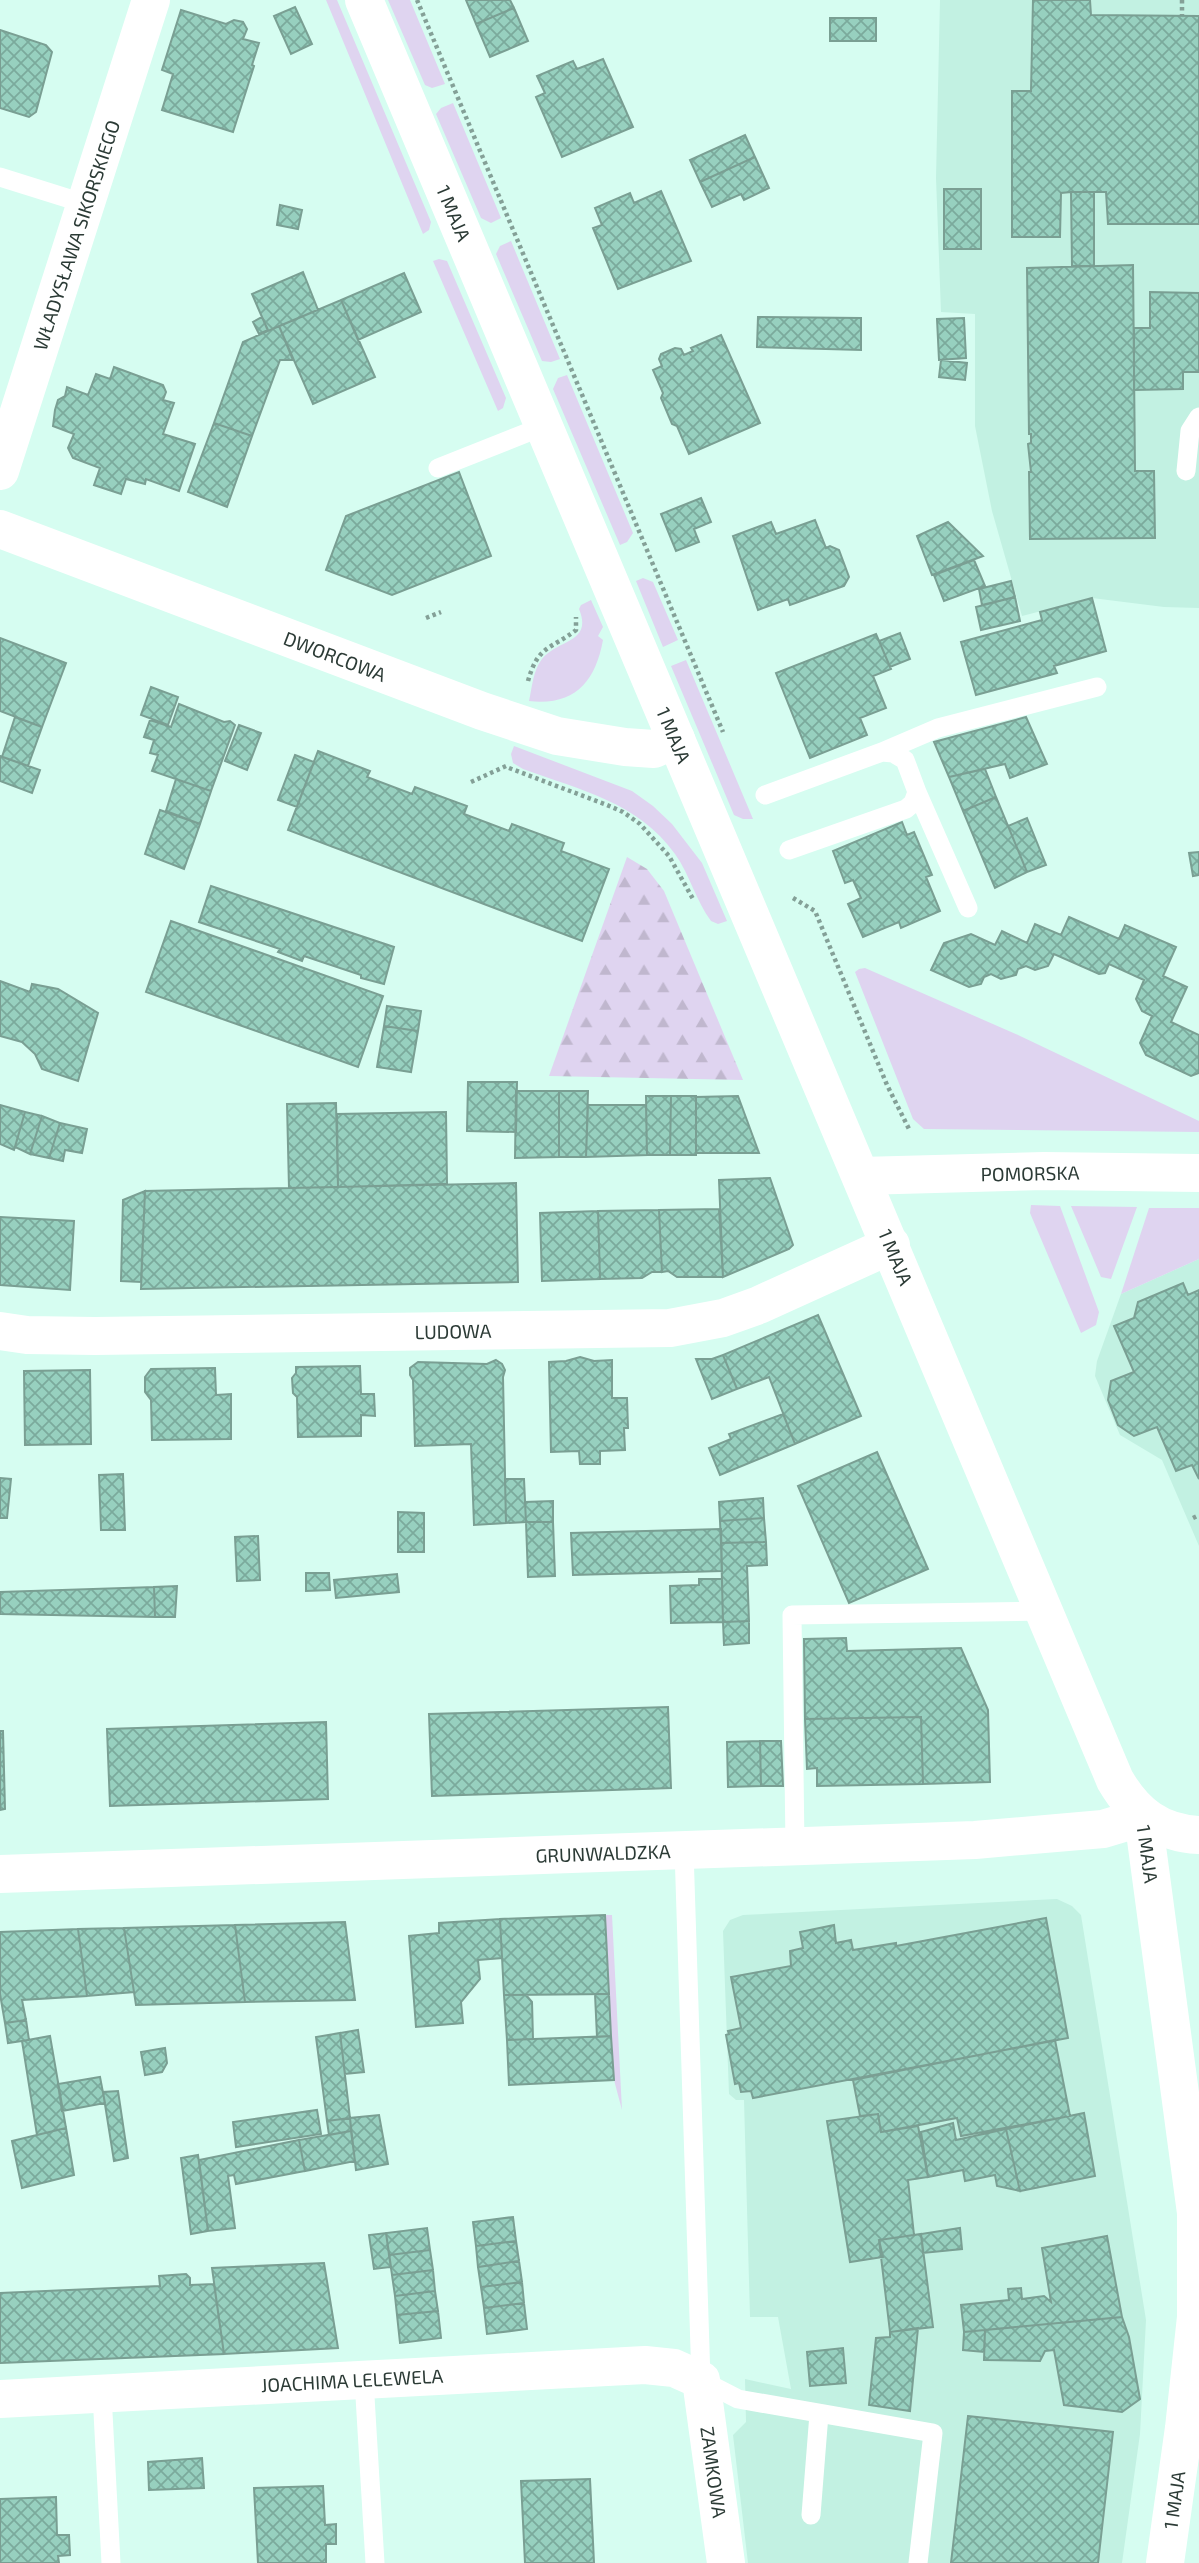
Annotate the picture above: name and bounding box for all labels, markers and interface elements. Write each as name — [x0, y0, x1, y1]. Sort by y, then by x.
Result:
street label: WŁADYSŁAWA SIKORSKIEGO — [28, 117, 124, 353]
street label: 1 MAJA — [432, 182, 476, 245]
street label: DWORCOWA — [281, 626, 390, 686]
street label: 1 MAJA — [652, 704, 696, 767]
street label: POMORSKA — [980, 1161, 1080, 1185]
street label: 1 MAJA — [874, 1226, 918, 1289]
street label: LUDOWA — [414, 1319, 492, 1343]
street label: 1 MAJA — [1133, 1823, 1163, 1885]
street label: GRUNWALDZKA — [535, 1839, 671, 1867]
street label: JOACHIMA LELEWELA — [260, 2364, 444, 2396]
street label: ZAMKOWA — [696, 2425, 732, 2519]
street label: 1 MAJA — [1159, 2469, 1189, 2531]

